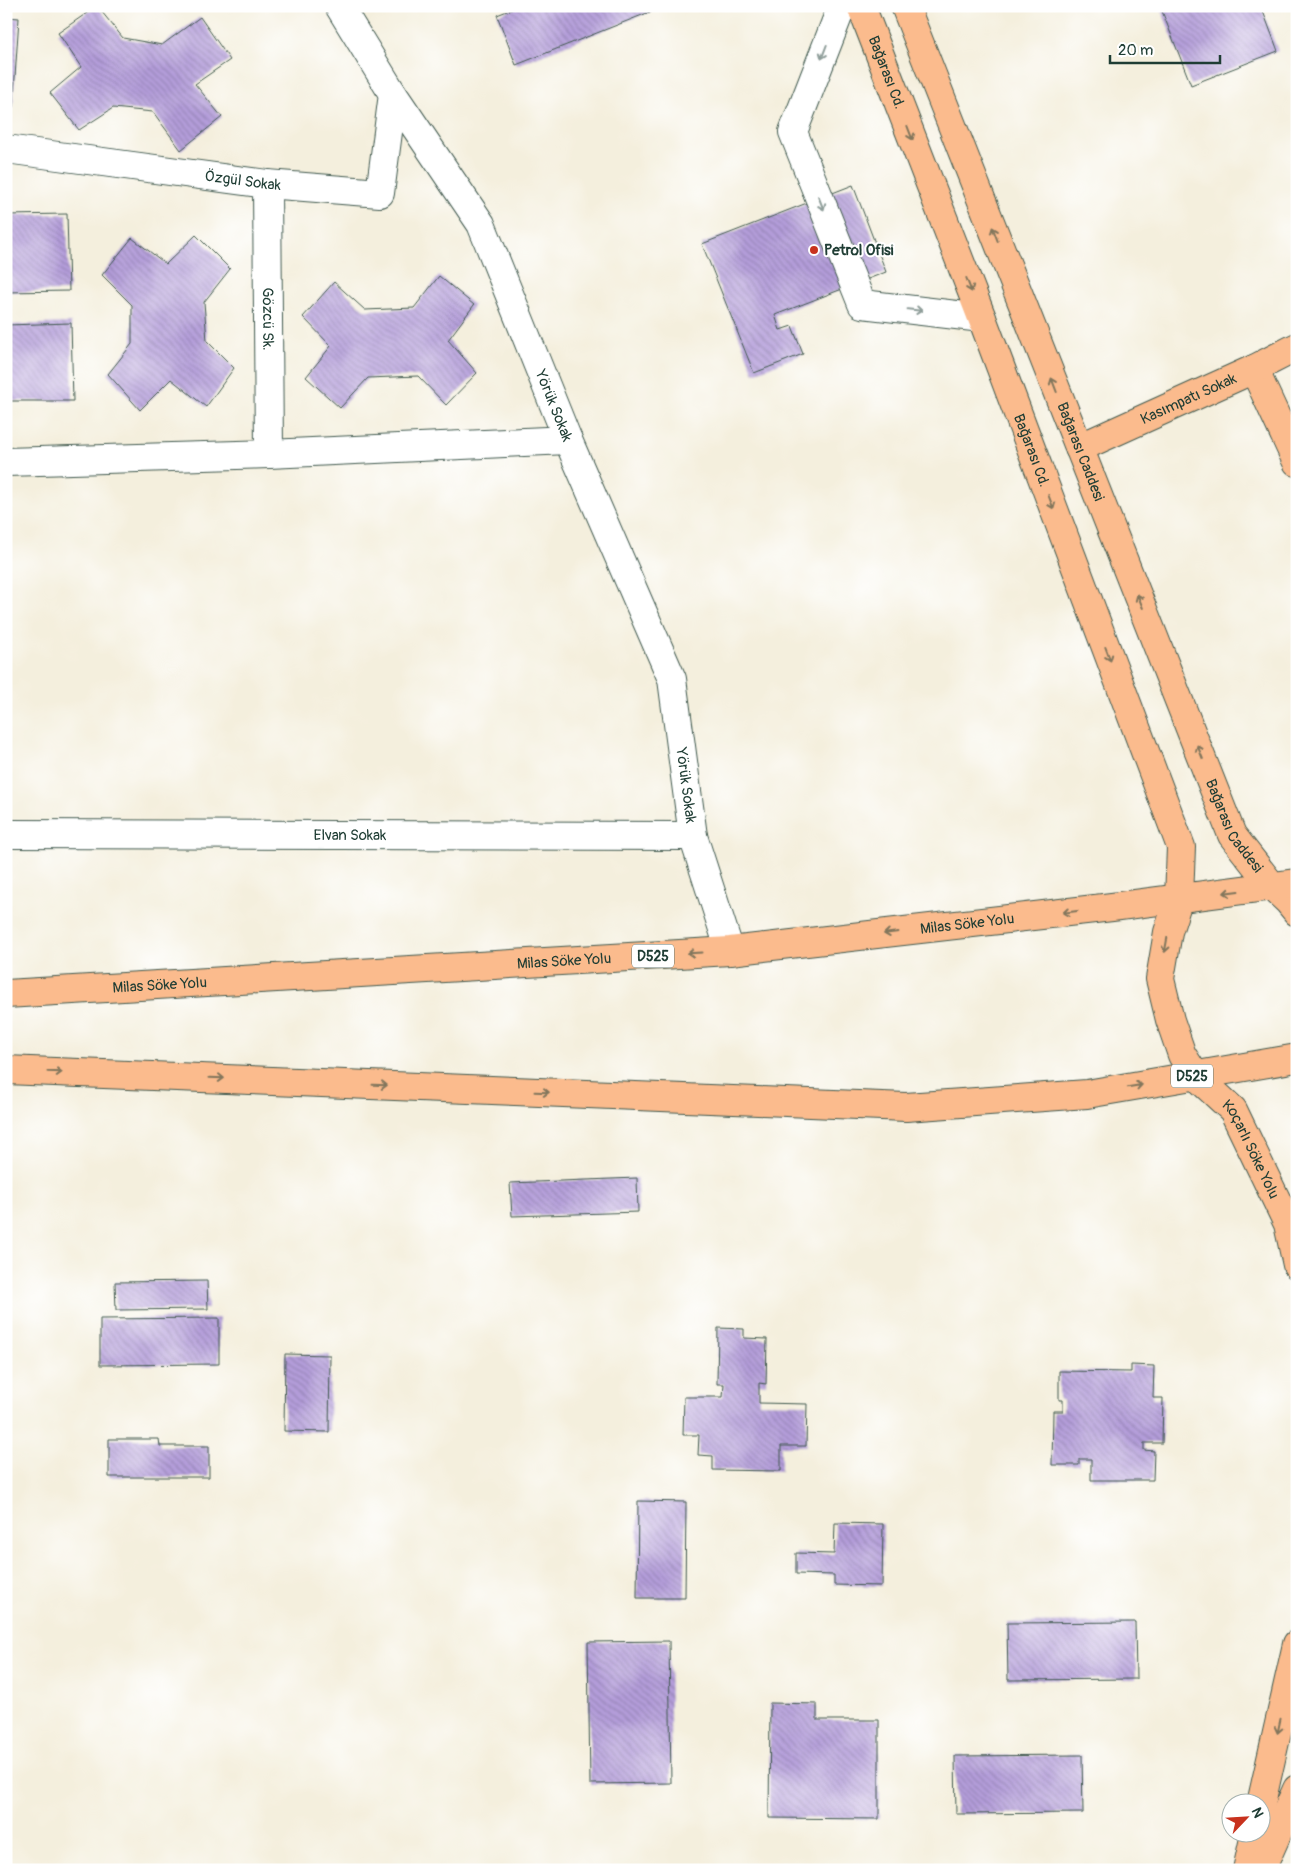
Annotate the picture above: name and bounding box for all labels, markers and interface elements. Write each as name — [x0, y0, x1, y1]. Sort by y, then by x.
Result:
scale bar — [1110, 32, 1220, 64]
street label: Bağarası Cd. — [863, 33, 909, 112]
text: 20 m — [1118, 41, 1153, 60]
one-way arrow — [819, 44, 828, 59]
one-way arrow — [906, 125, 915, 140]
street label: Özgül Sokak — [204, 167, 282, 195]
one-way arrow — [817, 195, 827, 210]
one-way arrow — [989, 227, 999, 242]
place label: Petrol Ofisi — [824, 241, 894, 260]
marker: Petrol Ofisi — [808, 244, 820, 256]
one-way arrow — [965, 277, 974, 292]
street label: Gözcü Sk. — [258, 287, 277, 351]
one-way arrow — [907, 305, 923, 315]
street label: Yörük Sokak — [530, 366, 577, 445]
street label: Kasımpatı Sokak — [1138, 369, 1240, 429]
one-way arrow — [1049, 378, 1058, 393]
street label: Bağarası Caddesi — [1052, 400, 1108, 504]
street label: Bağarası Cd. — [1009, 411, 1054, 490]
one-way arrow — [1047, 494, 1056, 509]
one-way arrow — [1134, 594, 1144, 609]
one-way arrow — [1104, 646, 1113, 662]
street label: Yörük Sokak — [671, 745, 700, 825]
one-way arrow — [1195, 745, 1204, 760]
street label: Bağarası Caddesi — [1201, 776, 1267, 877]
street label: Elvan Sokak — [314, 826, 387, 845]
one-way arrow — [1223, 887, 1239, 897]
one-way arrow — [1062, 907, 1078, 917]
street label: Milas Söke Yolu — [919, 909, 1015, 939]
one-way arrow — [883, 928, 899, 938]
one-way arrow — [1160, 937, 1170, 953]
road number: D525 — [632, 944, 674, 968]
street label: Milas Söke Yolu — [516, 949, 612, 974]
one-way arrow — [687, 949, 703, 958]
street label: Milas Söke Yolu — [112, 973, 207, 998]
road number: D525 — [1171, 1064, 1213, 1088]
one-way arrow — [47, 1067, 63, 1076]
one-way arrow — [209, 1074, 225, 1083]
one-way arrow — [1126, 1080, 1142, 1090]
one-way arrow — [371, 1081, 387, 1090]
one-way arrow — [534, 1087, 550, 1097]
street label: Koçarlı Söke Yolu — [1218, 1096, 1283, 1202]
one-way arrow — [1274, 1717, 1283, 1733]
north arrow — [1220, 1794, 1270, 1844]
text: N — [1248, 1805, 1267, 1821]

